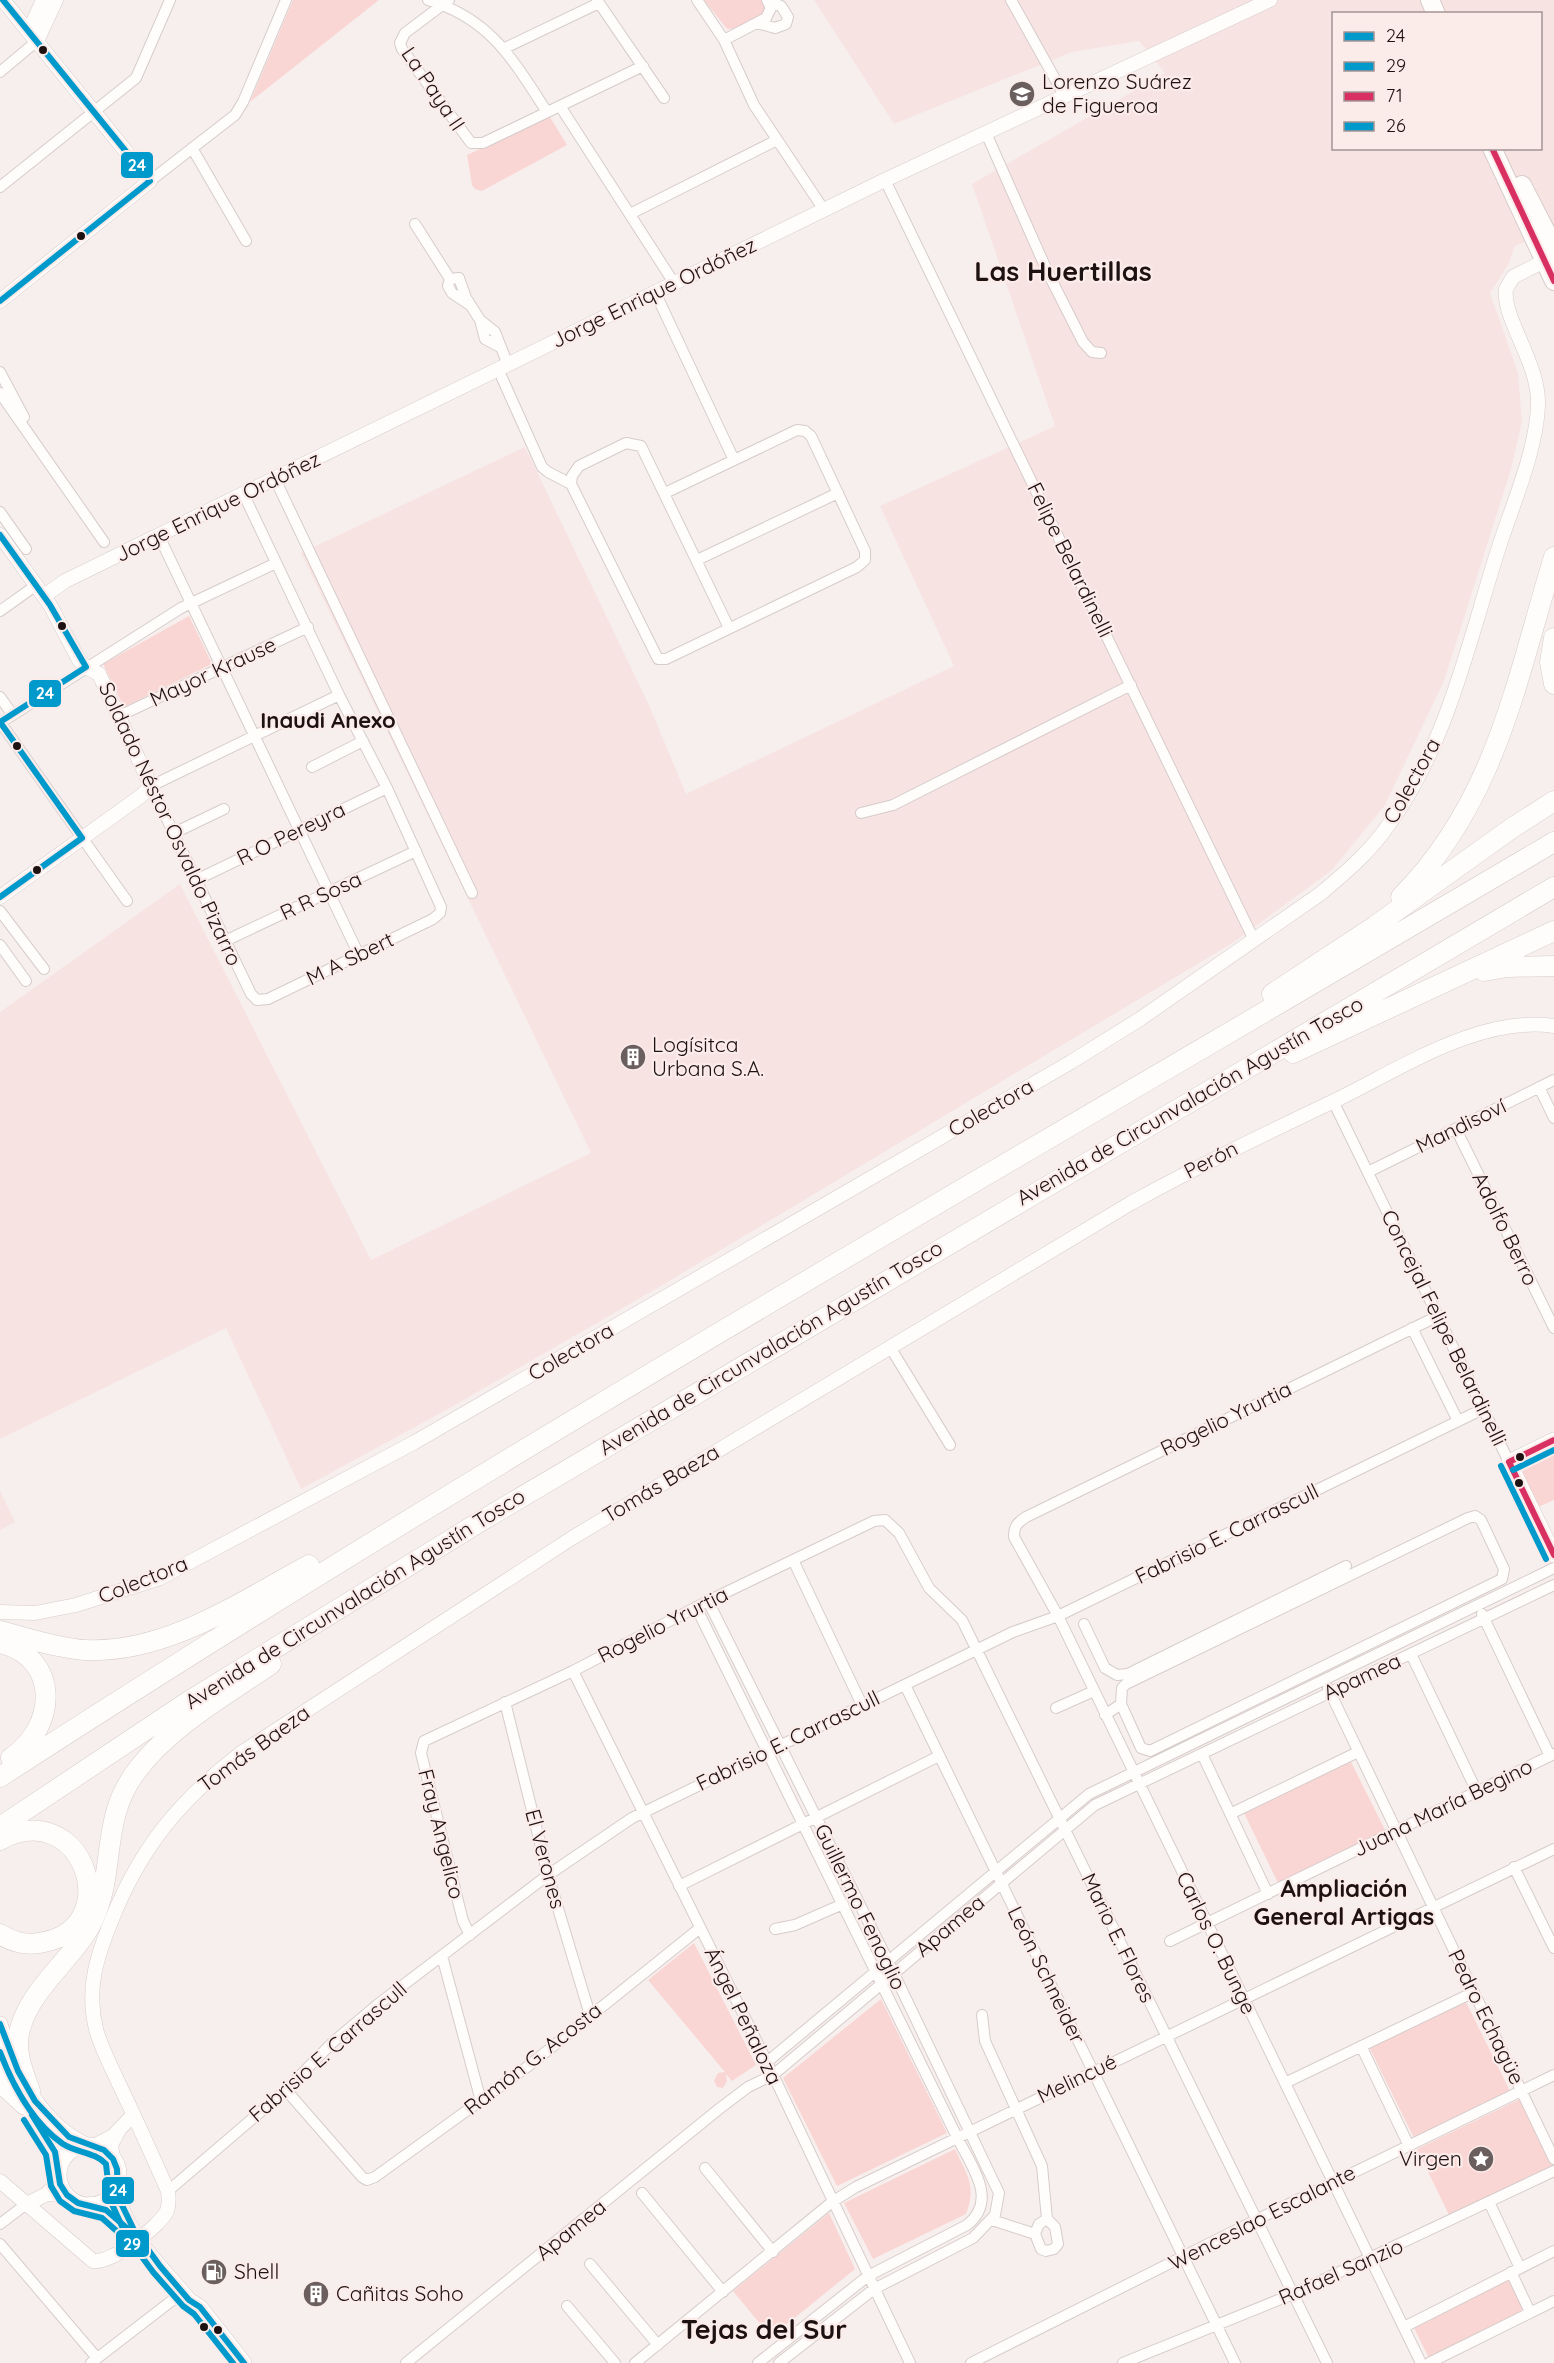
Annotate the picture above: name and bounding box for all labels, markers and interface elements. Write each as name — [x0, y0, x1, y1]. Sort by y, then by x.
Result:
legend — [1332, 12, 1542, 150]
text: 24 — [1386, 24, 1405, 47]
street label: La Paya II — [396, 42, 471, 135]
unlabelled marker — [37, 44, 49, 56]
text: 29 — [1386, 54, 1406, 77]
place label: Lorenzo Suárez de Figueroa — [1042, 68, 1192, 118]
school or university icon: Lorenzo Suárez de Figueroa — [1007, 79, 1037, 109]
text: 71 — [1386, 84, 1403, 107]
text: 26 — [1386, 114, 1406, 137]
line badge: 24 — [120, 151, 154, 179]
text: 24 — [128, 155, 147, 175]
unlabelled marker — [75, 230, 87, 242]
street label: Jorge Enrique Ordóñez — [547, 231, 760, 353]
district label: Las Huertillas — [974, 254, 1152, 288]
street label: Jorge Enrique Ordóñez — [111, 445, 324, 567]
street label: Felipe Belardinelli — [1022, 478, 1120, 641]
unlabelled marker — [56, 620, 68, 632]
street label: Mayor Krause — [145, 630, 280, 712]
street label: Soldado Néstor Osvaldo Pizarro — [94, 678, 248, 970]
line badge: 24 — [28, 679, 62, 708]
text: 24 — [36, 683, 55, 703]
district label: Inaudi Anexo — [260, 706, 396, 734]
street label: Colectora — [1377, 733, 1445, 828]
unlabelled marker — [11, 740, 23, 752]
street label: R O Pereyra — [232, 796, 349, 871]
unlabelled marker — [31, 864, 43, 876]
street label: R R Sosa — [276, 865, 365, 925]
street label: M A Sbert — [302, 926, 398, 990]
street label: Avenida de Circunvalación Agustín Tosco — [1012, 990, 1367, 1210]
place label: Logísitca Urbana S.A. — [652, 1031, 764, 1081]
building icon: Logísitca Urbana S.A. — [618, 1042, 648, 1072]
street label: Colectora — [943, 1072, 1038, 1142]
street label: Mandisoví — [1411, 1092, 1511, 1158]
street label: Perón — [1179, 1135, 1242, 1184]
street label: Adolfo Berro — [1467, 1168, 1545, 1290]
street label: Concejal Felipe Belardinelli — [1376, 1205, 1513, 1450]
street label: Avenida de Circunvalación Agustín Tosco — [594, 1234, 947, 1460]
street label: Colectora — [523, 1316, 618, 1386]
street label: Rogelio Yrurtia — [1156, 1375, 1295, 1461]
street label: Tomás Baeza — [597, 1438, 723, 1528]
unlabelled marker — [1514, 1451, 1526, 1463]
street label: Fabrisio E. Carrascull — [1130, 1477, 1323, 1589]
unlabelled marker — [1513, 1477, 1525, 1489]
street label: Avenida de Circunvalación Agustín Tosco — [180, 1482, 529, 1714]
street label: Colectora — [94, 1549, 191, 1609]
street label: Rogelio Yrurtia — [593, 1580, 732, 1668]
street label: Apamea — [1319, 1647, 1405, 1705]
street label: Fabrisio E. Carrascull — [691, 1684, 884, 1796]
street label: Tomás Baeza — [193, 1699, 314, 1797]
street label: Juana María Begino — [1349, 1752, 1536, 1862]
street label: Fray Angelico — [413, 1766, 471, 1901]
street label: El Verones — [520, 1806, 572, 1911]
street label: Guillermo Fenoglio — [809, 1819, 912, 1994]
street label: Carlos O. Bunge — [1171, 1867, 1263, 2018]
street label: Mario E. Flores — [1076, 1868, 1162, 2007]
district label: Ampliación General Artigas — [1254, 1873, 1434, 1931]
street label: Apamea — [909, 1889, 989, 1962]
street label: León Schneider — [1002, 1902, 1091, 2047]
street label: Ángel Peñaloza — [699, 1943, 788, 2089]
street label: Pedro Echagüe — [1443, 1945, 1531, 2088]
street label: Fabrisio E. Carrascull — [243, 1975, 412, 2127]
street label: Ramón G. Acosta — [458, 1996, 606, 2120]
street label: Melincué — [1032, 2048, 1121, 2109]
place icon: Virgen — [1466, 2144, 1496, 2174]
place label: Virgen — [1399, 2145, 1462, 2171]
street label: Wenceslao Escalante — [1164, 2159, 1359, 2276]
line badge: 24 — [101, 2176, 135, 2205]
text: 24 — [109, 2180, 128, 2200]
street label: Apamea — [530, 2193, 611, 2265]
line badge: 29 — [115, 2229, 150, 2258]
street label: Rafael Sanzio — [1274, 2232, 1407, 2310]
text: 29 — [123, 2234, 141, 2254]
fuel station icon: Shell — [199, 2257, 229, 2287]
place label: Shell — [234, 2258, 279, 2284]
building icon: Cañitas Soho — [301, 2279, 331, 2309]
place label: Cañitas Soho — [336, 2280, 464, 2306]
district label: Tejas del Sur — [681, 2312, 847, 2346]
unlabelled marker — [198, 2321, 210, 2333]
unlabelled marker — [212, 2324, 224, 2336]

